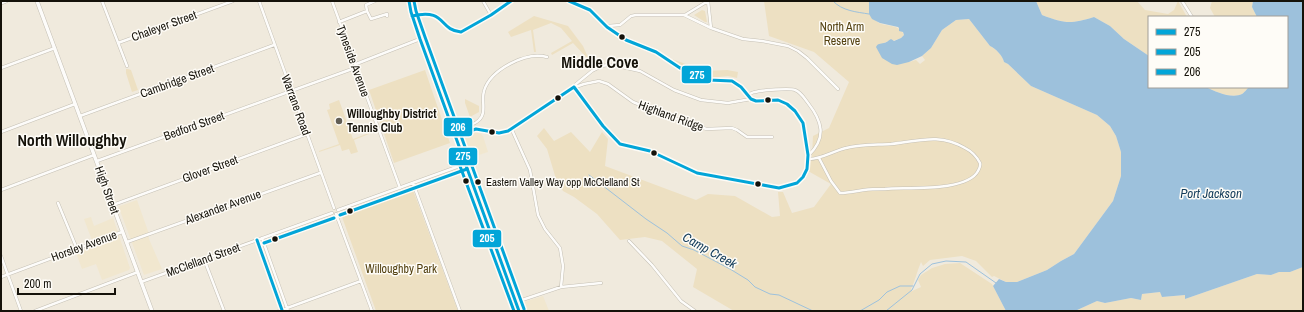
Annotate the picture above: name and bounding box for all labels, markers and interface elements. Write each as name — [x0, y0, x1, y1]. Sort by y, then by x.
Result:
street label: Chaleyer Street — [129, 7, 199, 45]
legend — [1148, 16, 1288, 88]
park label: North Arm Reserve — [820, 19, 864, 49]
street label: Tyneside Avenue — [333, 23, 373, 99]
text: 275 — [1184, 24, 1201, 40]
unlabelled marker — [617, 32, 627, 42]
text: 205 — [1184, 44, 1201, 60]
district label: Middle Cove — [561, 51, 639, 73]
street label: Cambridge Street — [138, 60, 216, 102]
text: 206 — [1184, 64, 1200, 80]
line badge: 275 — [681, 65, 712, 84]
text: 275 — [689, 68, 705, 82]
street label: Warrane Road — [278, 72, 314, 138]
unlabelled marker — [553, 93, 563, 103]
unlabelled marker — [763, 95, 773, 105]
street label: Highland Ridge — [636, 97, 706, 135]
place label: Willoughby District Tennis Club — [347, 106, 437, 136]
street label: Bedford Street — [161, 108, 227, 144]
marker: Willoughby District Tennis Club — [334, 116, 344, 126]
line badge: 206 — [443, 117, 473, 137]
text: 206 — [450, 120, 466, 134]
unlabelled marker — [487, 127, 497, 137]
district label: North Willoughby — [17, 129, 127, 151]
line badge: 275 — [448, 147, 478, 166]
unlabelled marker — [649, 148, 659, 158]
text: 275 — [455, 149, 471, 163]
street label: Glover Street — [180, 151, 240, 186]
street label: High Street — [91, 164, 123, 216]
place label: Eastern Valley Way opp McClelland St — [486, 175, 640, 189]
unlabelled marker — [461, 176, 471, 186]
marker: Eastern Valley Way opp McClelland St — [473, 177, 483, 187]
unlabelled marker — [753, 179, 763, 189]
water label: Port Jackson — [1180, 185, 1242, 202]
street label: Alexander Avenue — [182, 186, 263, 228]
unlabelled marker — [345, 206, 355, 216]
street label: Horsley Avenue — [49, 227, 119, 265]
line badge: 205 — [472, 229, 502, 248]
water label: Camp Creek — [679, 229, 741, 273]
text: 205 — [479, 231, 495, 245]
unlabelled marker — [270, 234, 280, 244]
street label: McClelland Street — [164, 239, 242, 281]
park label: Willoughby Park — [365, 261, 437, 277]
scale bar — [18, 270, 115, 296]
text: 200 m — [24, 276, 51, 292]

